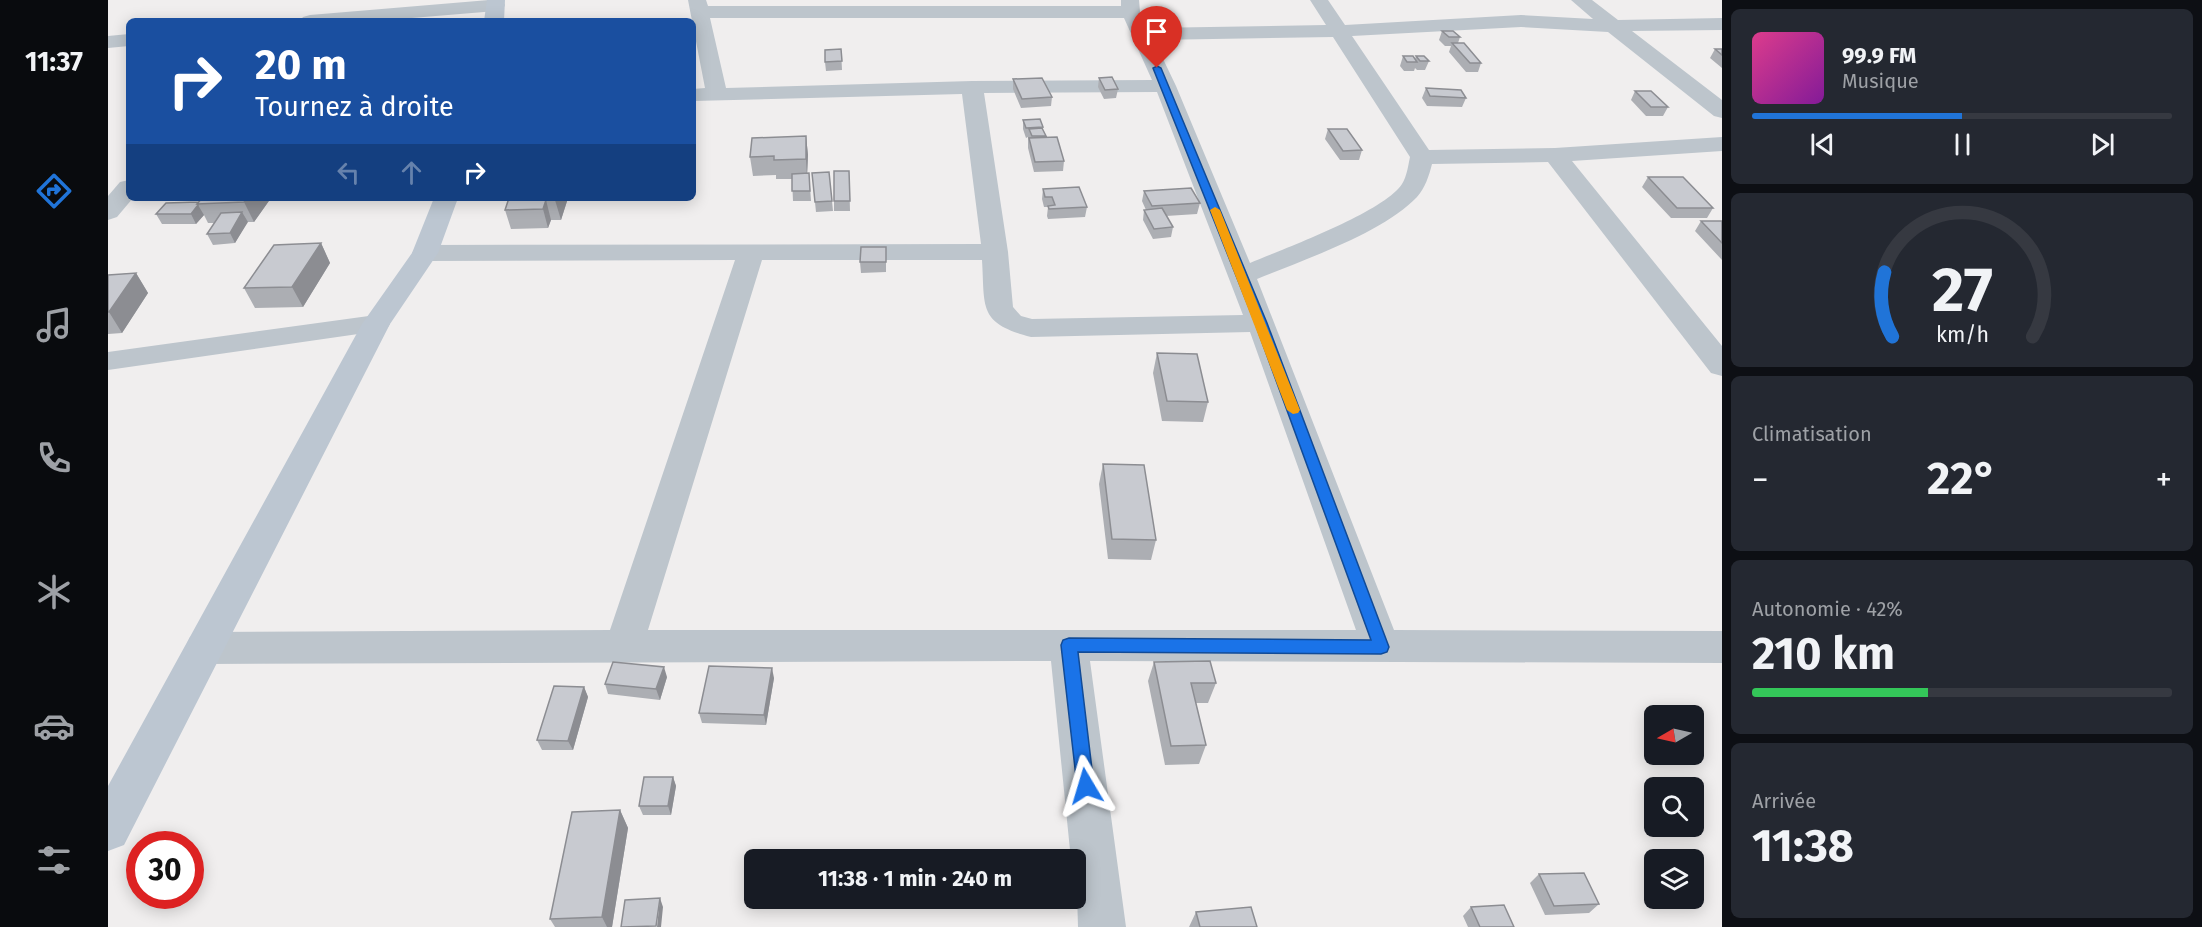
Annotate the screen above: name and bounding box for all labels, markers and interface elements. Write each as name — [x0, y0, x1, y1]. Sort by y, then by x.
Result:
pin — [1131, 6, 1182, 68]
icon: arrive — [1140, 15, 1173, 48]
text: 20 m — [255, 40, 347, 90]
icon: right — [156, 42, 234, 120]
text: 99.9 FM — [1842, 42, 1916, 69]
text: 11:37 — [25, 46, 83, 78]
text: Musique — [1842, 69, 1919, 93]
text: Tournez à droite — [255, 91, 454, 123]
icon: previous — [1806, 128, 1839, 161]
icon: pause — [1946, 128, 1979, 161]
icon: next — [2086, 128, 2119, 161]
icon: left — [332, 156, 365, 189]
icon: ahead — [395, 156, 428, 189]
icon: right — [458, 156, 491, 189]
icon: directions — [33, 170, 75, 212]
text: 27 — [1932, 253, 1992, 328]
icon: music — [33, 304, 75, 346]
text: km/h — [1935, 322, 1989, 348]
text: Climatisation — [1752, 422, 1872, 446]
icon: phone — [33, 437, 75, 479]
text: 22° — [1927, 452, 1997, 506]
text: − — [1752, 460, 1769, 500]
text: + — [2156, 460, 2172, 500]
icon: climate — [33, 571, 75, 613]
text: Autonomie · 42% — [1752, 597, 1903, 621]
text: 210 km — [1752, 627, 1895, 681]
icon: car — [33, 705, 75, 747]
north arrow — [1644, 705, 1704, 765]
map controls — [1644, 705, 1704, 909]
position arrow — [1054, 754, 1118, 818]
button: search — [1644, 777, 1704, 837]
text: Arrivée — [1752, 789, 1816, 813]
text: 11:38 — [1752, 819, 1854, 873]
speed limit sign: 30 — [126, 831, 204, 909]
icon: filters — [33, 839, 75, 881]
button: layers — [1644, 849, 1704, 909]
text: 11:38 · 1 min · 240 m — [818, 865, 1012, 892]

